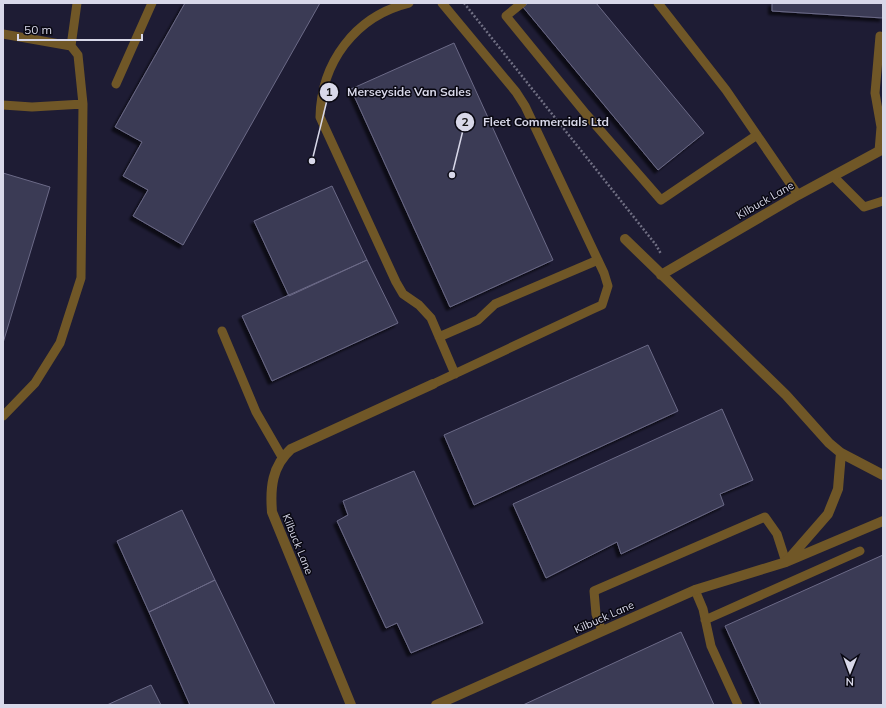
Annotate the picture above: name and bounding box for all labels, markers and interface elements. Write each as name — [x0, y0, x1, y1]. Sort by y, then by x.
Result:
scale bar — [18, 16, 142, 42]
text: 50 m — [24, 22, 52, 37]
callout: Merseyside Van Sales — [319, 80, 479, 104]
text: 1 — [325, 84, 333, 99]
text: Merseyside Van Sales — [347, 84, 471, 99]
callout: Fleet Commercials Ltd — [455, 110, 617, 134]
text: 2 — [461, 114, 469, 129]
text: Fleet Commercials Ltd — [483, 114, 609, 129]
street label: Kilbuck Lane — [734, 178, 796, 222]
street label: Kilbuck Lane — [279, 512, 317, 576]
street label: Kilbuck Lane — [572, 598, 636, 636]
north arrow — [830, 652, 870, 692]
text: N — [846, 675, 854, 689]

